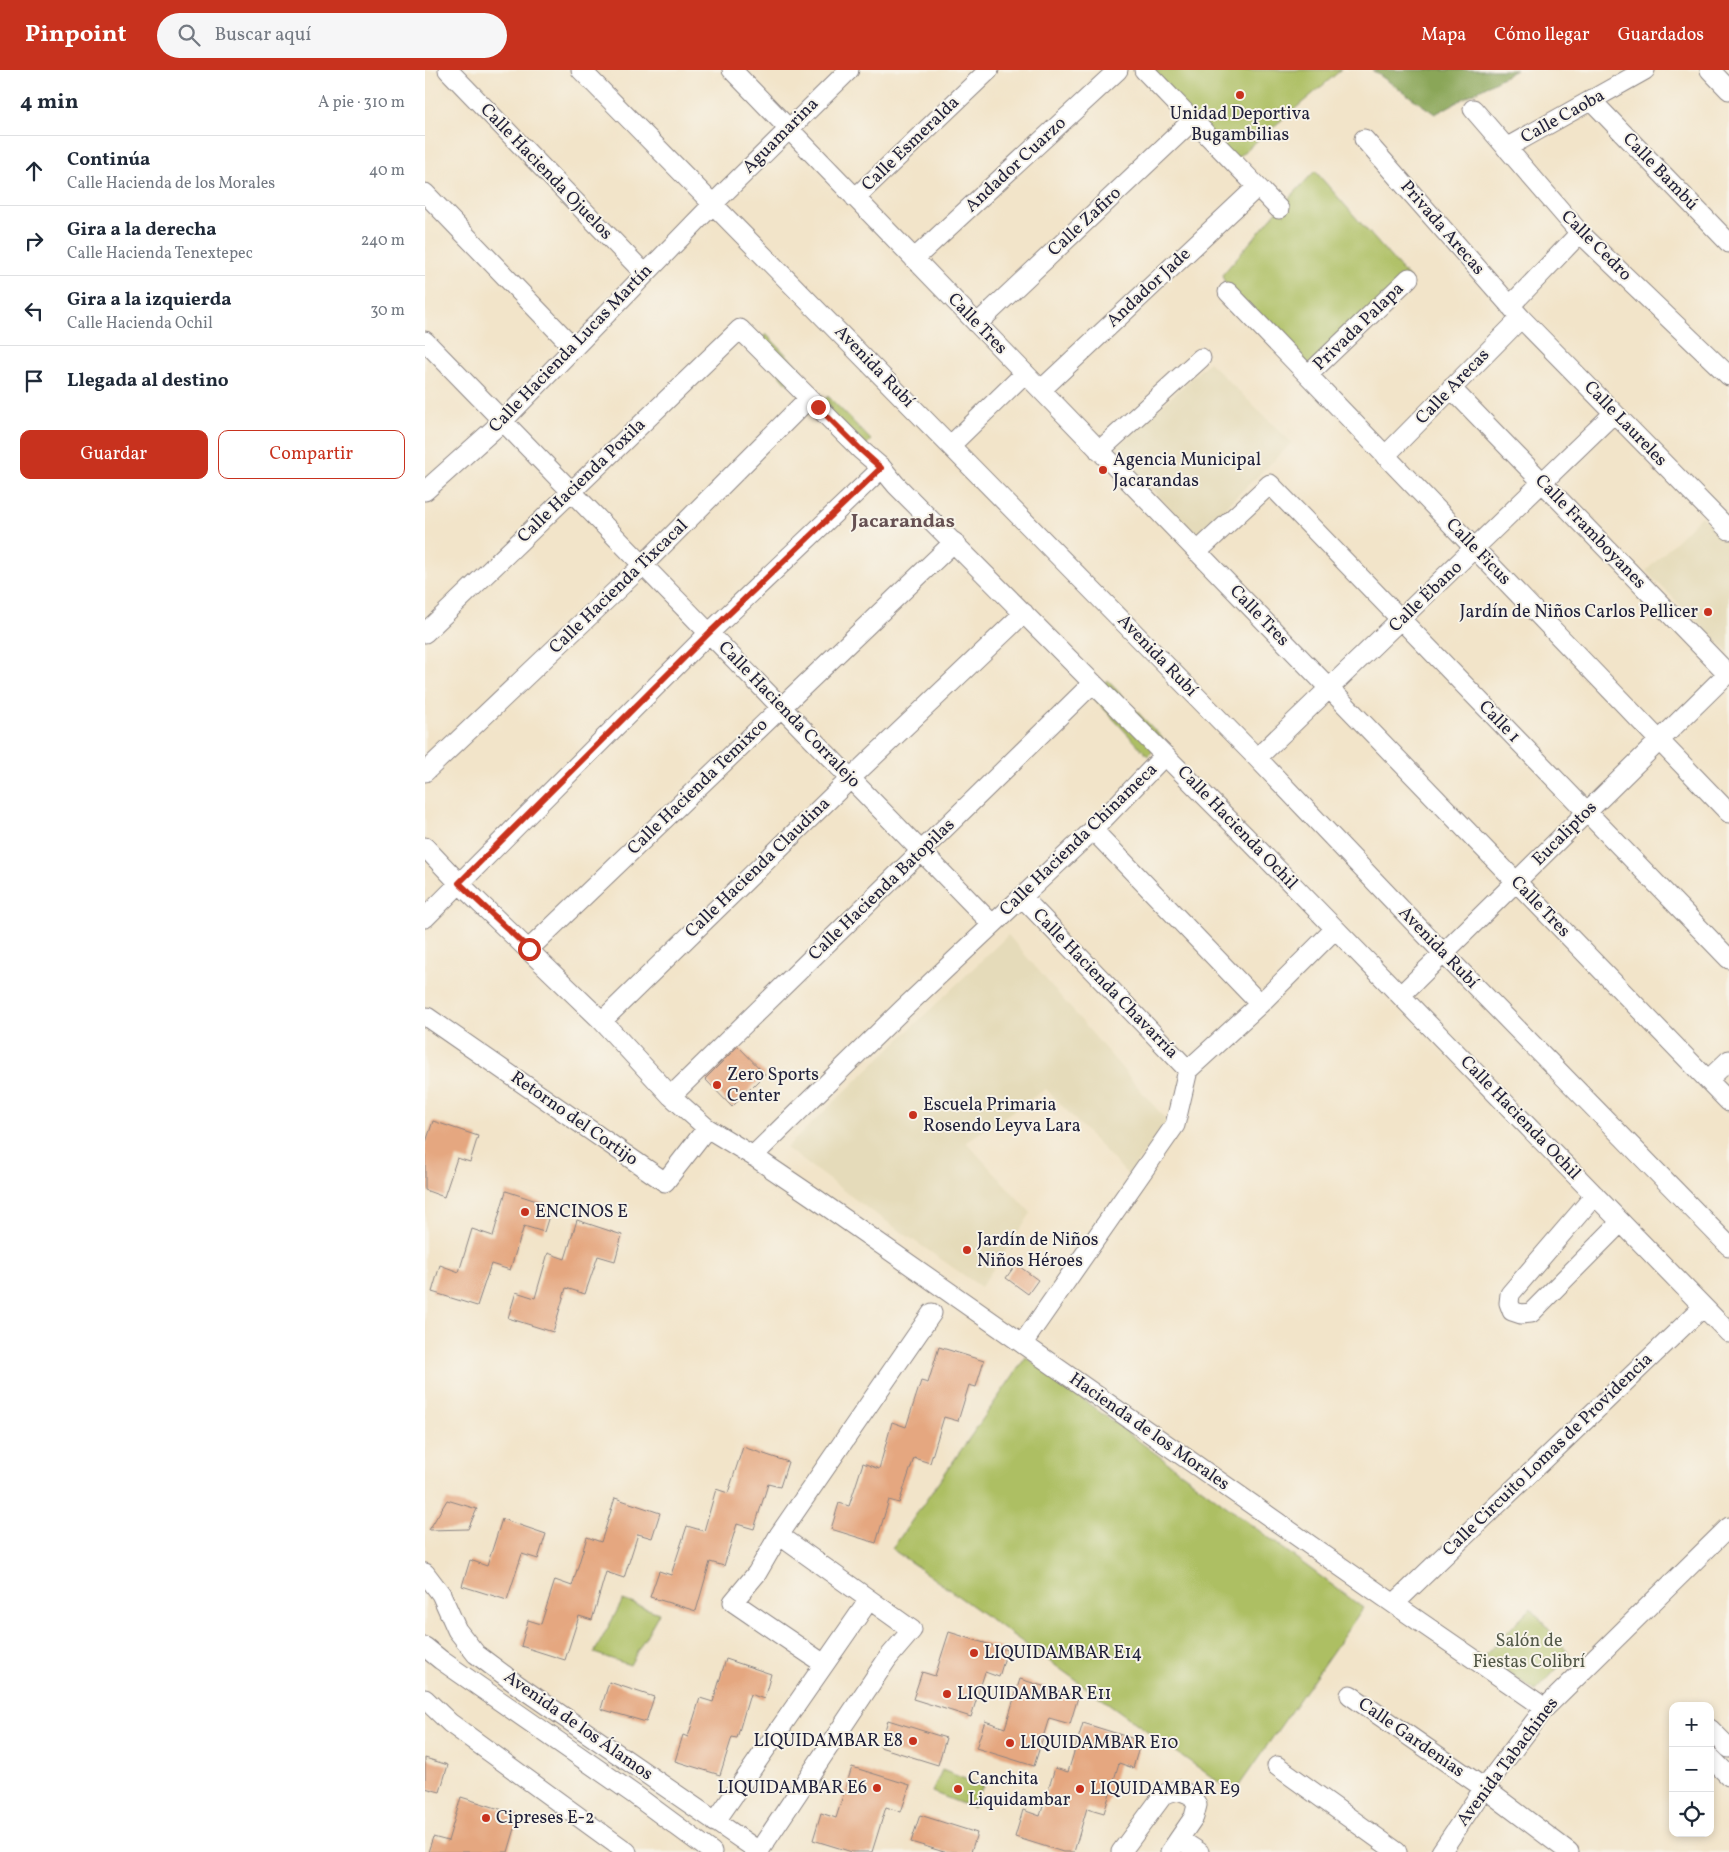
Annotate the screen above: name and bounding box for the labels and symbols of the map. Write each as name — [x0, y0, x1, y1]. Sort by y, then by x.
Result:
street label: Calle Caoba — [1516, 84, 1610, 150]
marker: Unidad Deportiva Bugambilias — [1234, 89, 1246, 101]
street label: Calle Esmeralda — [856, 91, 966, 197]
street label: Aguamarina — [737, 92, 825, 180]
street label: Calle Hacienda Ojuelos — [474, 98, 618, 246]
place label: Unidad Deportiva Bugambilias — [1170, 102, 1310, 148]
street label: Andador Cuarzo — [960, 111, 1072, 219]
street label: Calle Bambú — [1616, 127, 1704, 217]
street label: Privada Arecas — [1394, 175, 1490, 281]
street label: Calle Zafiro — [1043, 181, 1127, 263]
street label: Calle Cedro — [1555, 205, 1637, 287]
street label: Andador Jade — [1101, 242, 1197, 334]
street label: Calle Hacienda Lucas Martín — [484, 259, 659, 439]
street label: Privada Palapa — [1308, 277, 1410, 377]
street label: Calle Tres — [941, 288, 1013, 360]
street label: Avenida Rubí — [828, 320, 920, 414]
street label: Calle Arecas — [1410, 343, 1496, 431]
street label: Calle Laureles — [1578, 376, 1672, 472]
route end — [807, 396, 830, 419]
street label: Calle Hacienda Poxila — [512, 413, 652, 549]
place label: Agencia Municipal Jacarandas — [1113, 448, 1261, 494]
marker: Agencia Municipal Jacarandas — [1097, 464, 1109, 476]
street label: Calle Framboyanes — [1529, 469, 1651, 595]
district label: Jacarandas — [850, 508, 955, 536]
street label: Calle Ficus — [1440, 513, 1516, 591]
street label: Calle Hacienda Tixcacal — [544, 514, 694, 660]
street label: Calle Ébano — [1384, 556, 1468, 638]
street label: Calle Tres — [1223, 580, 1295, 652]
place label: Jardín de Niños Carlos Pellicer — [1460, 600, 1698, 625]
marker: Jardín de Niños Carlos Pellicer — [1702, 606, 1714, 618]
street label: Avenida Rubí — [1111, 609, 1203, 703]
street label: Calle Hacienda Corralejo — [712, 636, 866, 794]
street label: Calle 1 — [1472, 695, 1526, 749]
street label: Calle Hacienda Temixco — [622, 713, 774, 861]
street label: Calle Hacienda Chinameca — [995, 758, 1163, 922]
street label: Calle Hacienda Ochil — [1171, 760, 1303, 896]
street label: Calle Hacienda Claudina — [680, 792, 836, 944]
street label: Eucaliptos — [1527, 796, 1603, 872]
street label: Calle Hacienda Batopilas — [803, 813, 961, 967]
street label: Calle Tres — [1504, 871, 1576, 943]
street label: Avenida Rubí — [1392, 901, 1484, 995]
street label: Calle Hacienda Chavarría — [1026, 903, 1184, 1065]
route start — [518, 938, 541, 961]
street label: Calle Hacienda Ochil — [1454, 1050, 1586, 1186]
place label: Zero Sports Center — [727, 1063, 819, 1109]
street label: Retorno del Cortijo — [505, 1066, 643, 1172]
marker: Zero Sports Center — [711, 1079, 723, 1091]
place label: Escuela Primaria Rosendo Leyva Lara — [923, 1093, 1081, 1139]
marker: Escuela Primaria Rosendo Leyva Lara — [907, 1109, 919, 1121]
place label: ENCINOS E — [535, 1200, 628, 1225]
marker: ENCINOS E — [519, 1206, 531, 1218]
place label: Jardín de Niños Niños Héroes — [977, 1228, 1098, 1274]
marker: Jardín de Niños Niños Héroes — [961, 1244, 973, 1256]
street label: Calle Circuito Lomas de Providencia — [1437, 1347, 1659, 1562]
street label: Hacienda de los Morales — [1064, 1367, 1234, 1497]
park label: Salón de Fiestas Colibrí — [1473, 1629, 1586, 1675]
place label: LIQUIDAMBAR E14 — [984, 1641, 1142, 1666]
marker: LIQUIDAMBAR E14 — [968, 1647, 980, 1659]
street label: Avenida de los Álamos — [498, 1665, 658, 1787]
place label: LIQUIDAMBAR E11 — [957, 1682, 1111, 1707]
marker: LIQUIDAMBAR E11 — [941, 1688, 953, 1700]
street label: Calle Gardenias — [1353, 1692, 1469, 1784]
street label: Avenida Tabachines — [1451, 1692, 1565, 1832]
place label: LIQUIDAMBAR E8 — [753, 1729, 903, 1754]
place label: LIQUIDAMBAR E10 — [1020, 1731, 1178, 1756]
marker: LIQUIDAMBAR E8 — [907, 1735, 919, 1747]
marker: LIQUIDAMBAR E10 — [1004, 1737, 1016, 1749]
place label: Canchita Liquidambar — [968, 1767, 1071, 1813]
place label: LIQUIDAMBAR E6 — [717, 1776, 867, 1801]
place label: LIQUIDAMBAR E9 — [1090, 1777, 1240, 1802]
marker: LIQUIDAMBAR E6 — [871, 1782, 883, 1794]
marker: Canchita Liquidambar — [952, 1783, 964, 1795]
marker: LIQUIDAMBAR E9 — [1074, 1783, 1086, 1795]
place label: Cipreses E-2 — [496, 1806, 595, 1831]
marker: Cipreses E-2 — [480, 1812, 492, 1824]

